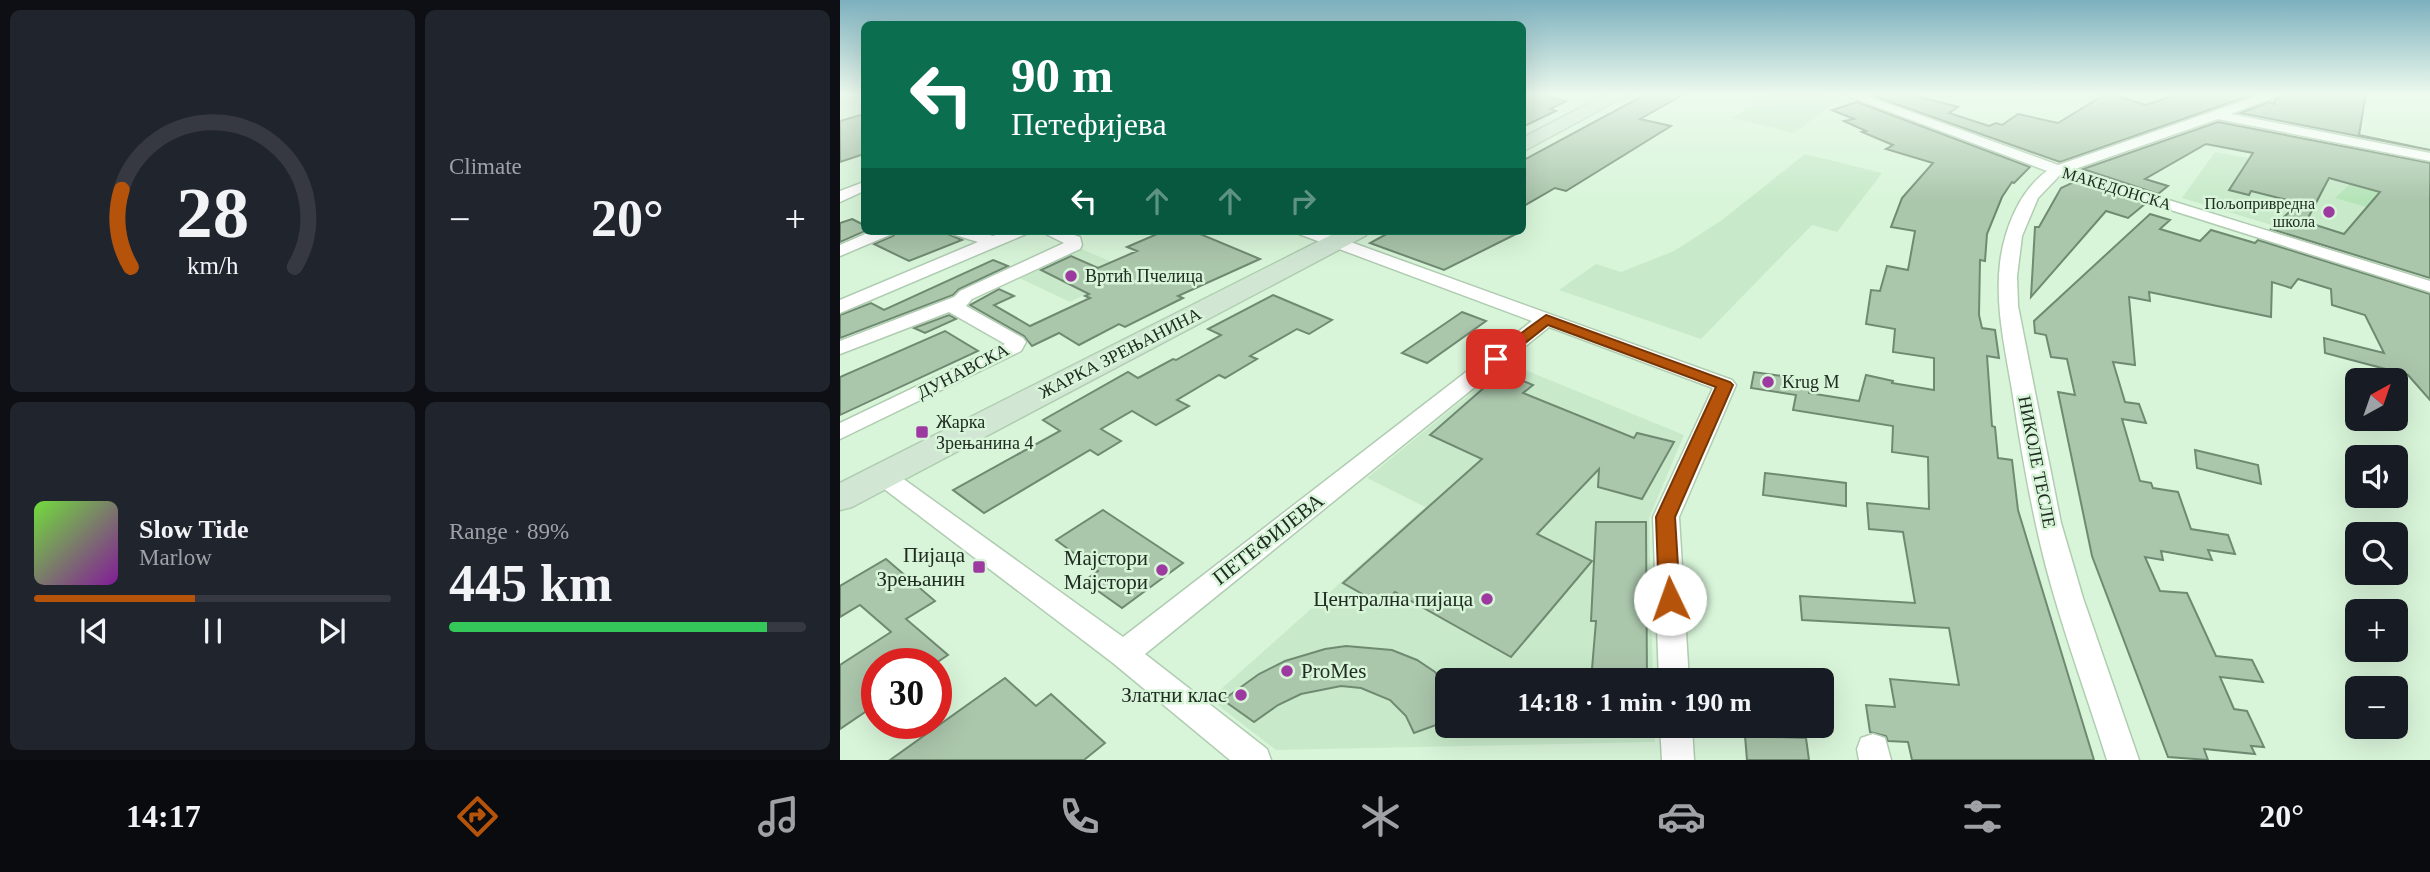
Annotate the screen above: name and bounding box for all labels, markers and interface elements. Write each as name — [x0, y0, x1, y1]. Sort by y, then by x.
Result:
text: 90 m — [1011, 48, 1113, 103]
icon: left — [896, 49, 987, 140]
text: Петефијева — [1011, 106, 1167, 142]
text: Climate — [449, 154, 522, 179]
street label: МАКЕДОНСКА — [2060, 164, 2174, 214]
text: 28 — [176, 172, 249, 253]
icon: left — [1065, 182, 1103, 220]
icon: ahead — [1138, 182, 1176, 220]
icon: ahead — [1211, 182, 1249, 220]
icon: right — [1284, 182, 1322, 220]
text: 20° — [591, 190, 664, 247]
place label: Пољопривредна школа — [2204, 195, 2315, 230]
text: − — [449, 198, 470, 240]
text: + — [785, 198, 806, 240]
marker: Пољопривредна школа — [2321, 204, 2337, 220]
text: km/h — [187, 252, 239, 279]
place label: Вртић Пчелица — [1085, 266, 1203, 286]
marker: Вртић Пчелица — [1063, 268, 1079, 284]
street label: ЖАРКА ЗРЕЊАНИНА — [1036, 303, 1204, 403]
pin — [1466, 329, 1526, 389]
street label: ДУНАВСКА — [914, 339, 1012, 403]
icon: arrive — [1477, 340, 1515, 378]
north arrow — [2345, 368, 2408, 430]
map controls — [2345, 368, 2408, 739]
place label: Krug M — [1782, 372, 1840, 392]
marker: Krug M — [1760, 374, 1776, 390]
street label: НИКОЛЕ ТЕСЛЕ — [2014, 394, 2060, 530]
place label: Жарка Зрењанина 4 — [936, 412, 1033, 453]
marker: Жарка Зрењанина 4 — [914, 424, 930, 440]
button: sound — [2345, 445, 2408, 508]
street label: ПЕТЕФИЈЕВА — [1208, 488, 1329, 590]
text: Slow Tide — [139, 515, 249, 544]
text: Range · 89% — [449, 519, 569, 544]
button: search — [2345, 522, 2408, 585]
place label: Пијаца Зрењанин — [876, 543, 966, 591]
text: Marlow — [139, 545, 212, 570]
place label: Мајстори Мајстори — [1064, 546, 1148, 594]
text: 445 km — [449, 555, 612, 612]
marker: Пијаца Зрењанин — [971, 559, 987, 575]
marker: Мајстори Мајстори — [1154, 562, 1170, 578]
position arrow — [1633, 562, 1707, 636]
place label: Централна пијаца — [1313, 587, 1474, 611]
marker: Централна пијаца — [1479, 591, 1495, 607]
button: + — [2345, 599, 2408, 662]
icon: previous — [75, 612, 113, 650]
icon: pause — [194, 612, 232, 650]
icon: next — [313, 612, 351, 650]
speed limit sign: 30 — [861, 648, 952, 739]
place label: ProMes — [1301, 659, 1366, 683]
marker: ProMes — [1279, 663, 1295, 679]
button: − — [2345, 676, 2408, 739]
place label: Златни клас — [1121, 683, 1227, 707]
marker: Златни клас — [1233, 687, 1249, 703]
text: 14:18 · 1 min · 190 m — [1518, 688, 1752, 717]
icon: directions — [453, 792, 502, 841]
icon: music — [754, 792, 803, 841]
icon: phone — [1055, 792, 1104, 841]
icon: climate — [1356, 792, 1405, 841]
icon: car — [1657, 792, 1706, 841]
icon: filters — [1958, 792, 2007, 841]
text: 14:17 — [126, 798, 201, 834]
text: 20° — [2259, 798, 2304, 834]

